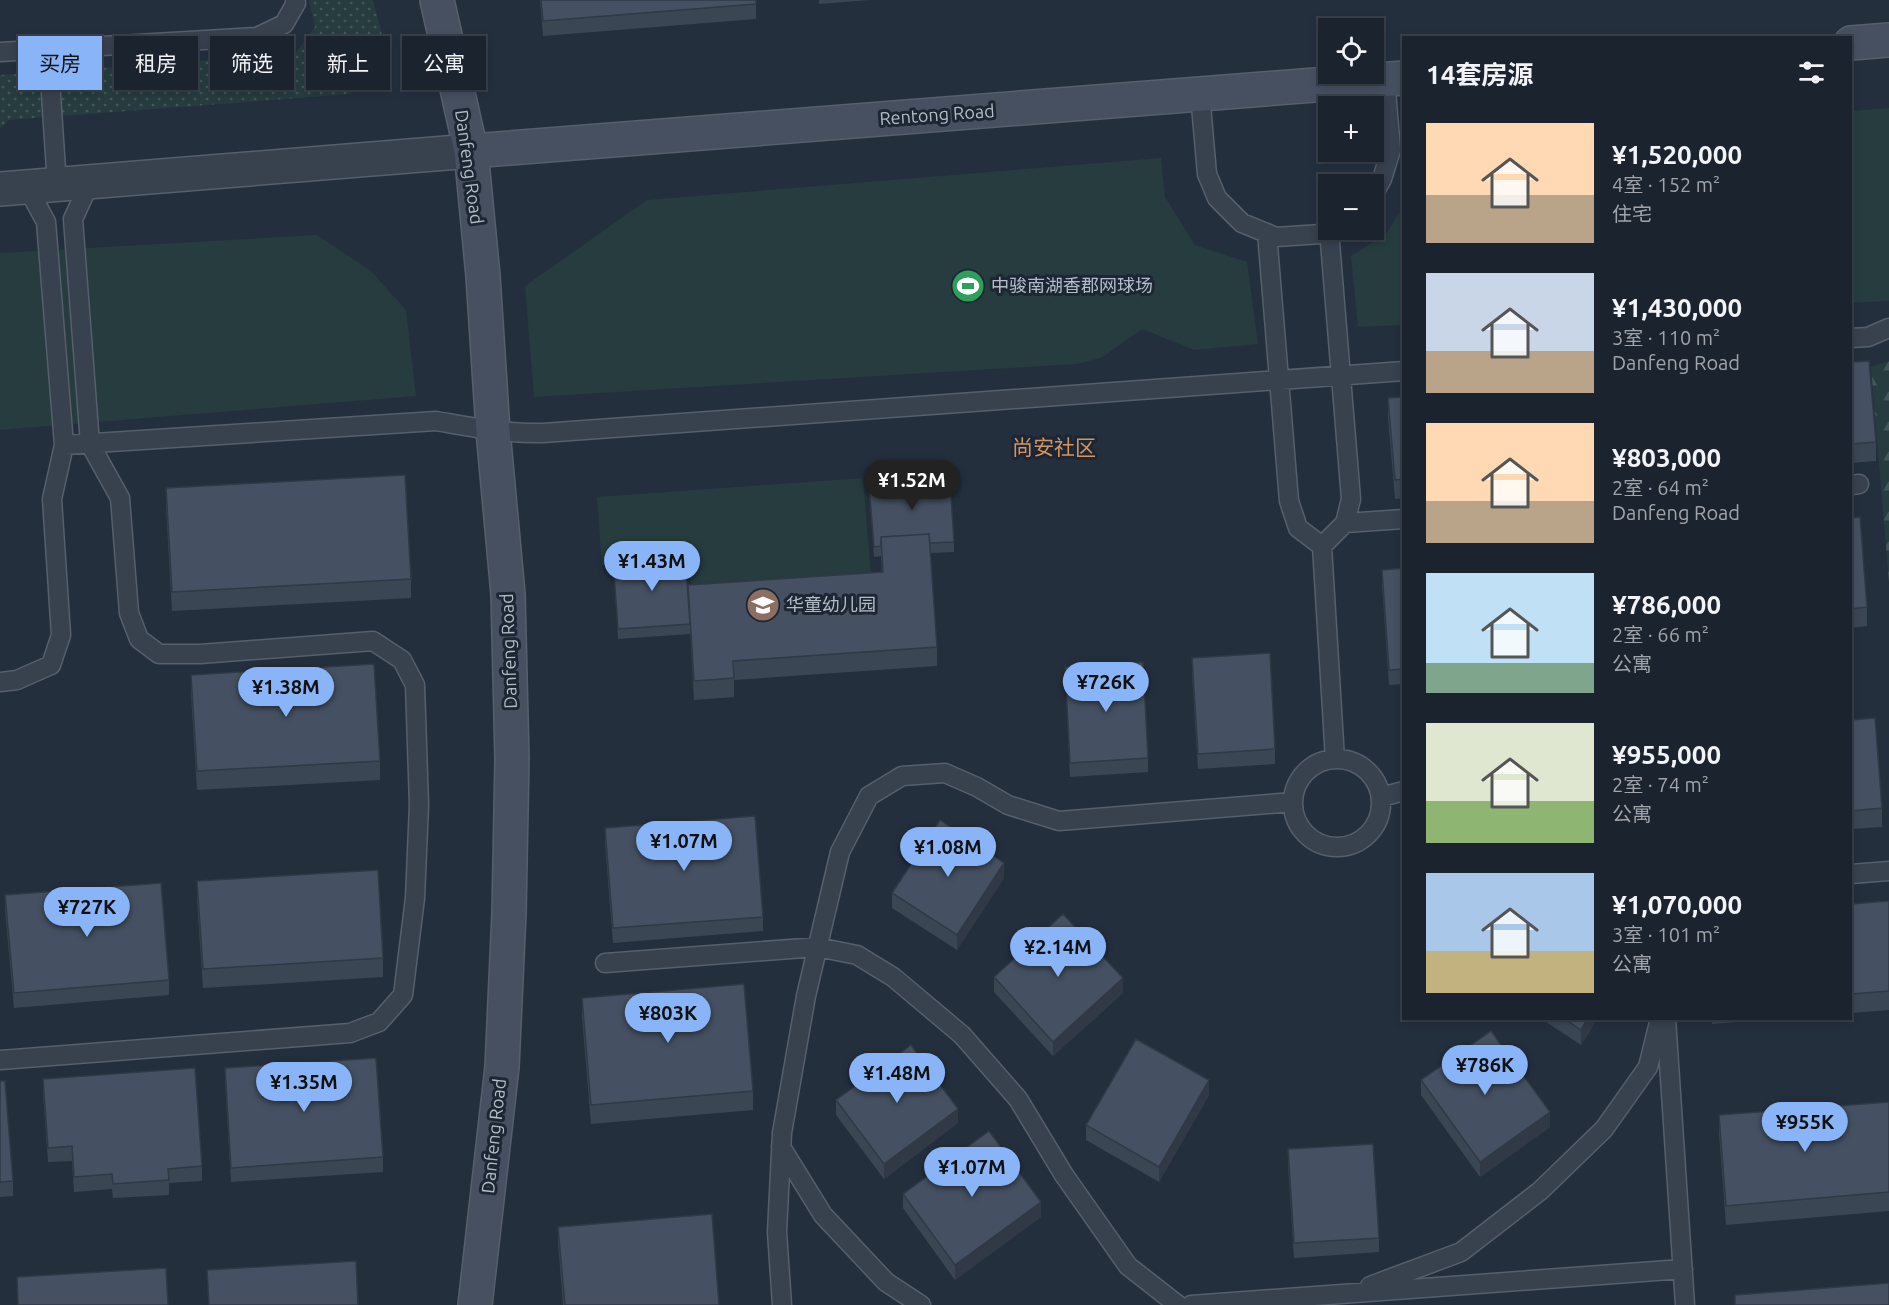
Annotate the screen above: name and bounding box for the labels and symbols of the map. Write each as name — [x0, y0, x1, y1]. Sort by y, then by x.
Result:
street label: Rentong Road — [879, 100, 995, 128]
street label: Danfeng Road — [452, 108, 488, 225]
sports icon: 中骏南湖香郡网球场 — [950, 268, 986, 304]
place label: 中骏南湖香郡网球场 — [991, 275, 1153, 295]
district label: 尚安社区 — [1012, 435, 1096, 459]
pin: ¥1.52M — [863, 460, 961, 511]
pin: ¥1.43M — [603, 541, 701, 592]
school or university icon: 华童幼儿园 — [745, 587, 781, 623]
street label: Danfeng Road — [496, 593, 520, 709]
place label: 华童幼儿园 — [786, 594, 876, 614]
pin: ¥726K — [1064, 662, 1148, 713]
pin: ¥1.38M — [237, 667, 335, 718]
pin: ¥1.07M — [635, 821, 733, 872]
pin: ¥1.08M — [899, 827, 997, 878]
pin: ¥727K — [45, 887, 129, 938]
pin: ¥2.14M — [1009, 927, 1107, 978]
pin: ¥803K — [626, 993, 710, 1044]
pin: ¥786K — [1443, 1045, 1527, 1096]
pin: ¥1.48M — [848, 1053, 946, 1104]
pin: ¥1.35M — [255, 1062, 353, 1113]
street label: Danfeng Road — [477, 1078, 509, 1194]
pin: ¥955K — [1763, 1102, 1847, 1153]
pin: ¥1.07M — [923, 1147, 1021, 1198]

